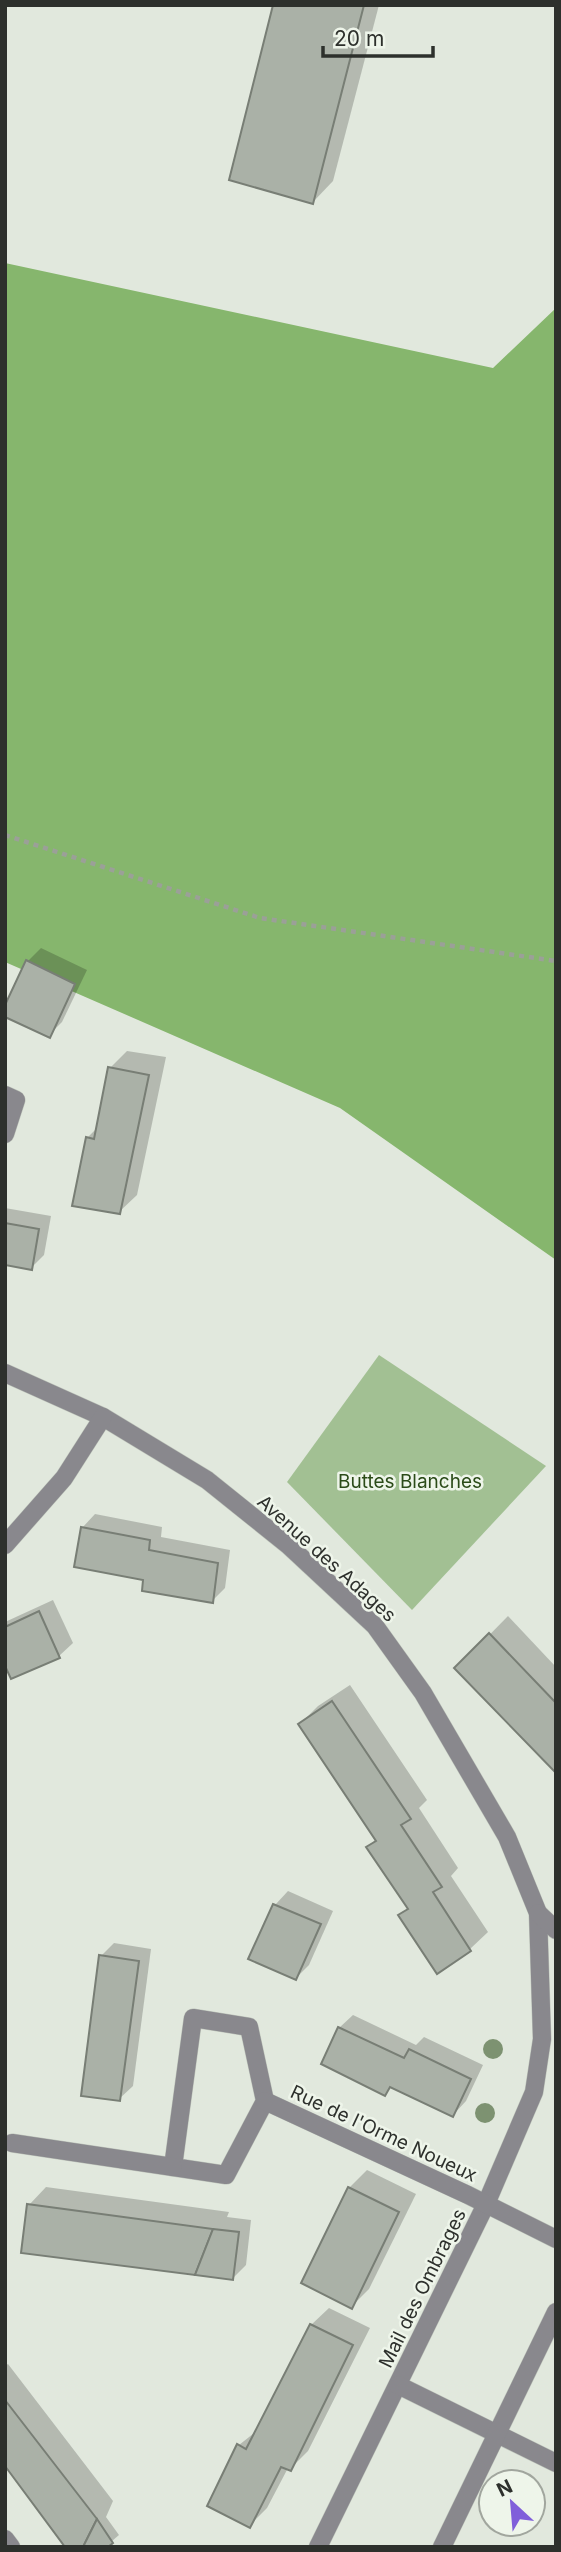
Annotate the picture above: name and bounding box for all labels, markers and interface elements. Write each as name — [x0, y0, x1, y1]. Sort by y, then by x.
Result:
scale bar — [323, 14, 433, 58]
text: 20 m — [334, 26, 384, 51]
park label: Buttes Blanches — [338, 1470, 482, 1493]
street label: Avenue des Adages — [253, 1490, 401, 1627]
street label: Rue de l'Orme Noueux — [287, 2080, 481, 2187]
street label: Mail des Ombrages — [374, 2205, 471, 2371]
north arrow — [477, 2468, 547, 2538]
text: N — [493, 2475, 516, 2502]

